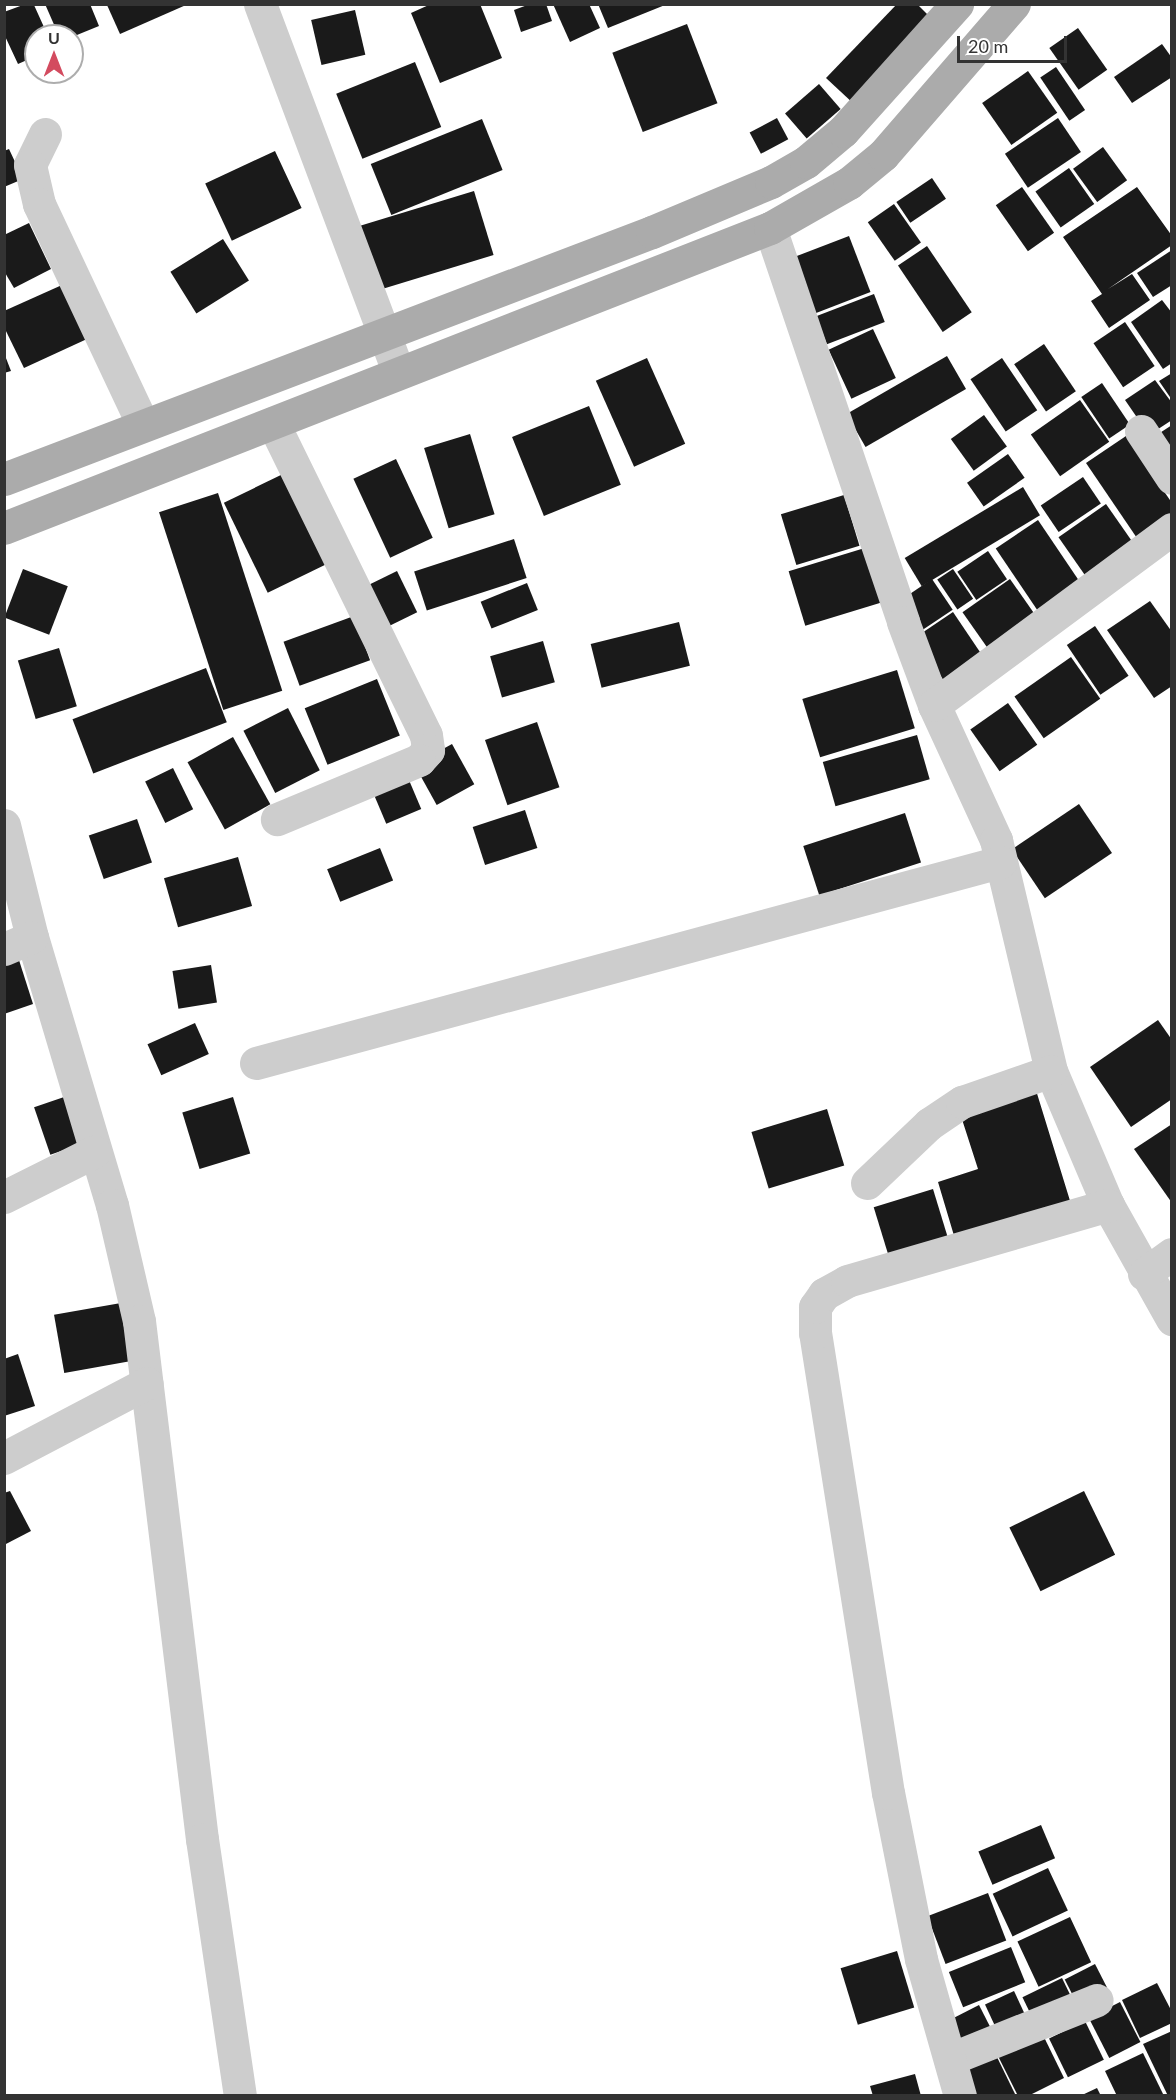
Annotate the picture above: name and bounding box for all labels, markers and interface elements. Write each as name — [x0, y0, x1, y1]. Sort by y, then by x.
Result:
north arrow — [24, 24, 84, 84]
scale bar — [960, 24, 1070, 62]
text: U — [48, 28, 60, 47]
text: 20 m — [968, 35, 1008, 57]

